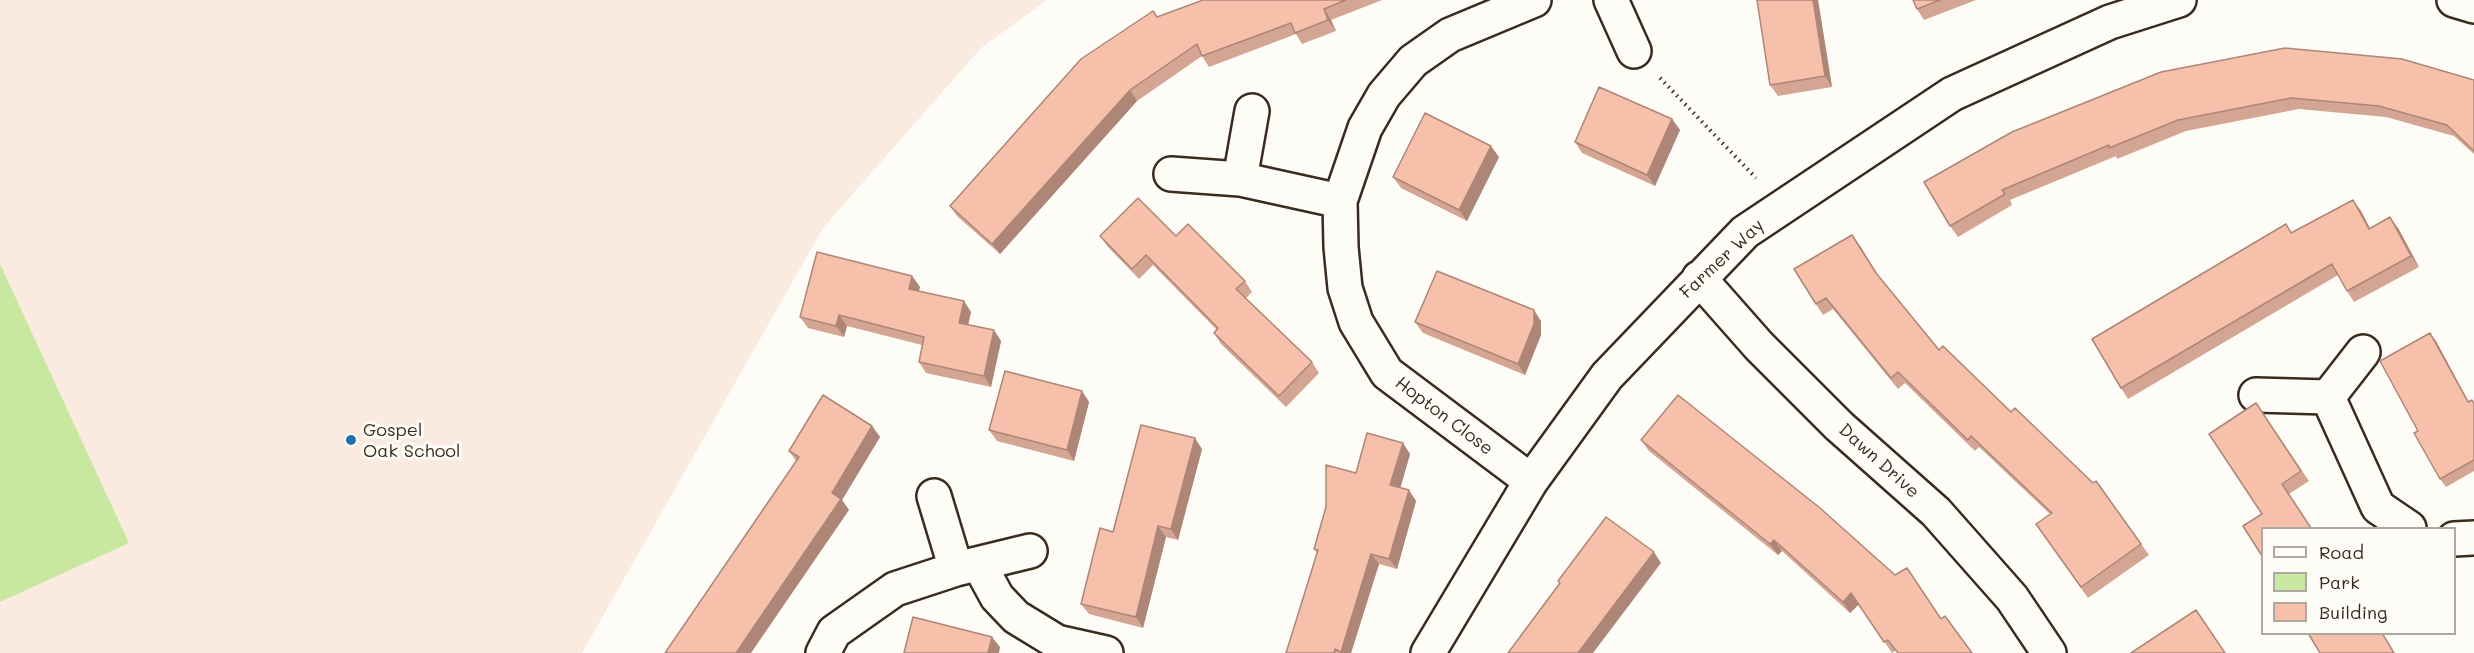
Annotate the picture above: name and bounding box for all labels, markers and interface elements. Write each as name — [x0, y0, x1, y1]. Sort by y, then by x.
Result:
street label: Farmer Way — [1676, 215, 1768, 303]
street label: Hopton Close — [1391, 372, 1497, 460]
place label: Gospel Oak School — [363, 419, 461, 462]
street label: Dawn Drive — [1834, 419, 1924, 503]
marker: Gospel Oak School — [344, 433, 358, 447]
legend — [2261, 527, 2456, 635]
text: Road — [2319, 540, 2364, 564]
text: Park — [2319, 570, 2360, 594]
text: Building — [2319, 600, 2387, 624]

